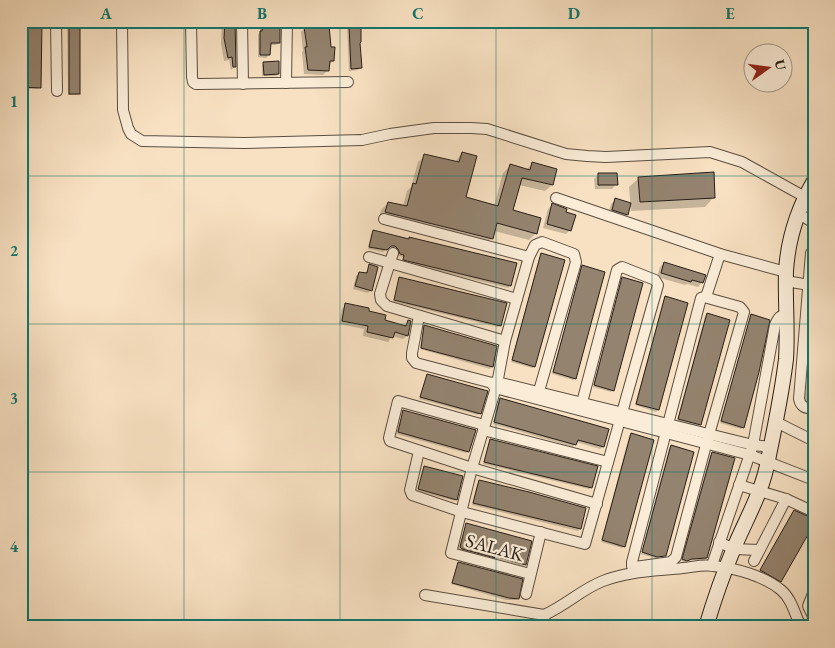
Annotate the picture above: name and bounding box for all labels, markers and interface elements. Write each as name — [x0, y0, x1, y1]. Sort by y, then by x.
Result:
text: A — [99, 3, 112, 24]
text: B — [257, 3, 267, 24]
text: C — [412, 3, 424, 24]
text: D — [568, 3, 580, 24]
text: E — [725, 3, 735, 24]
north arrow — [742, 42, 792, 92]
text: U — [771, 58, 791, 73]
text: 1 — [10, 91, 18, 112]
text: 2 — [10, 240, 19, 261]
text: 3 — [10, 388, 18, 409]
street label: SALAK — [463, 528, 528, 567]
text: 4 — [10, 536, 19, 557]

